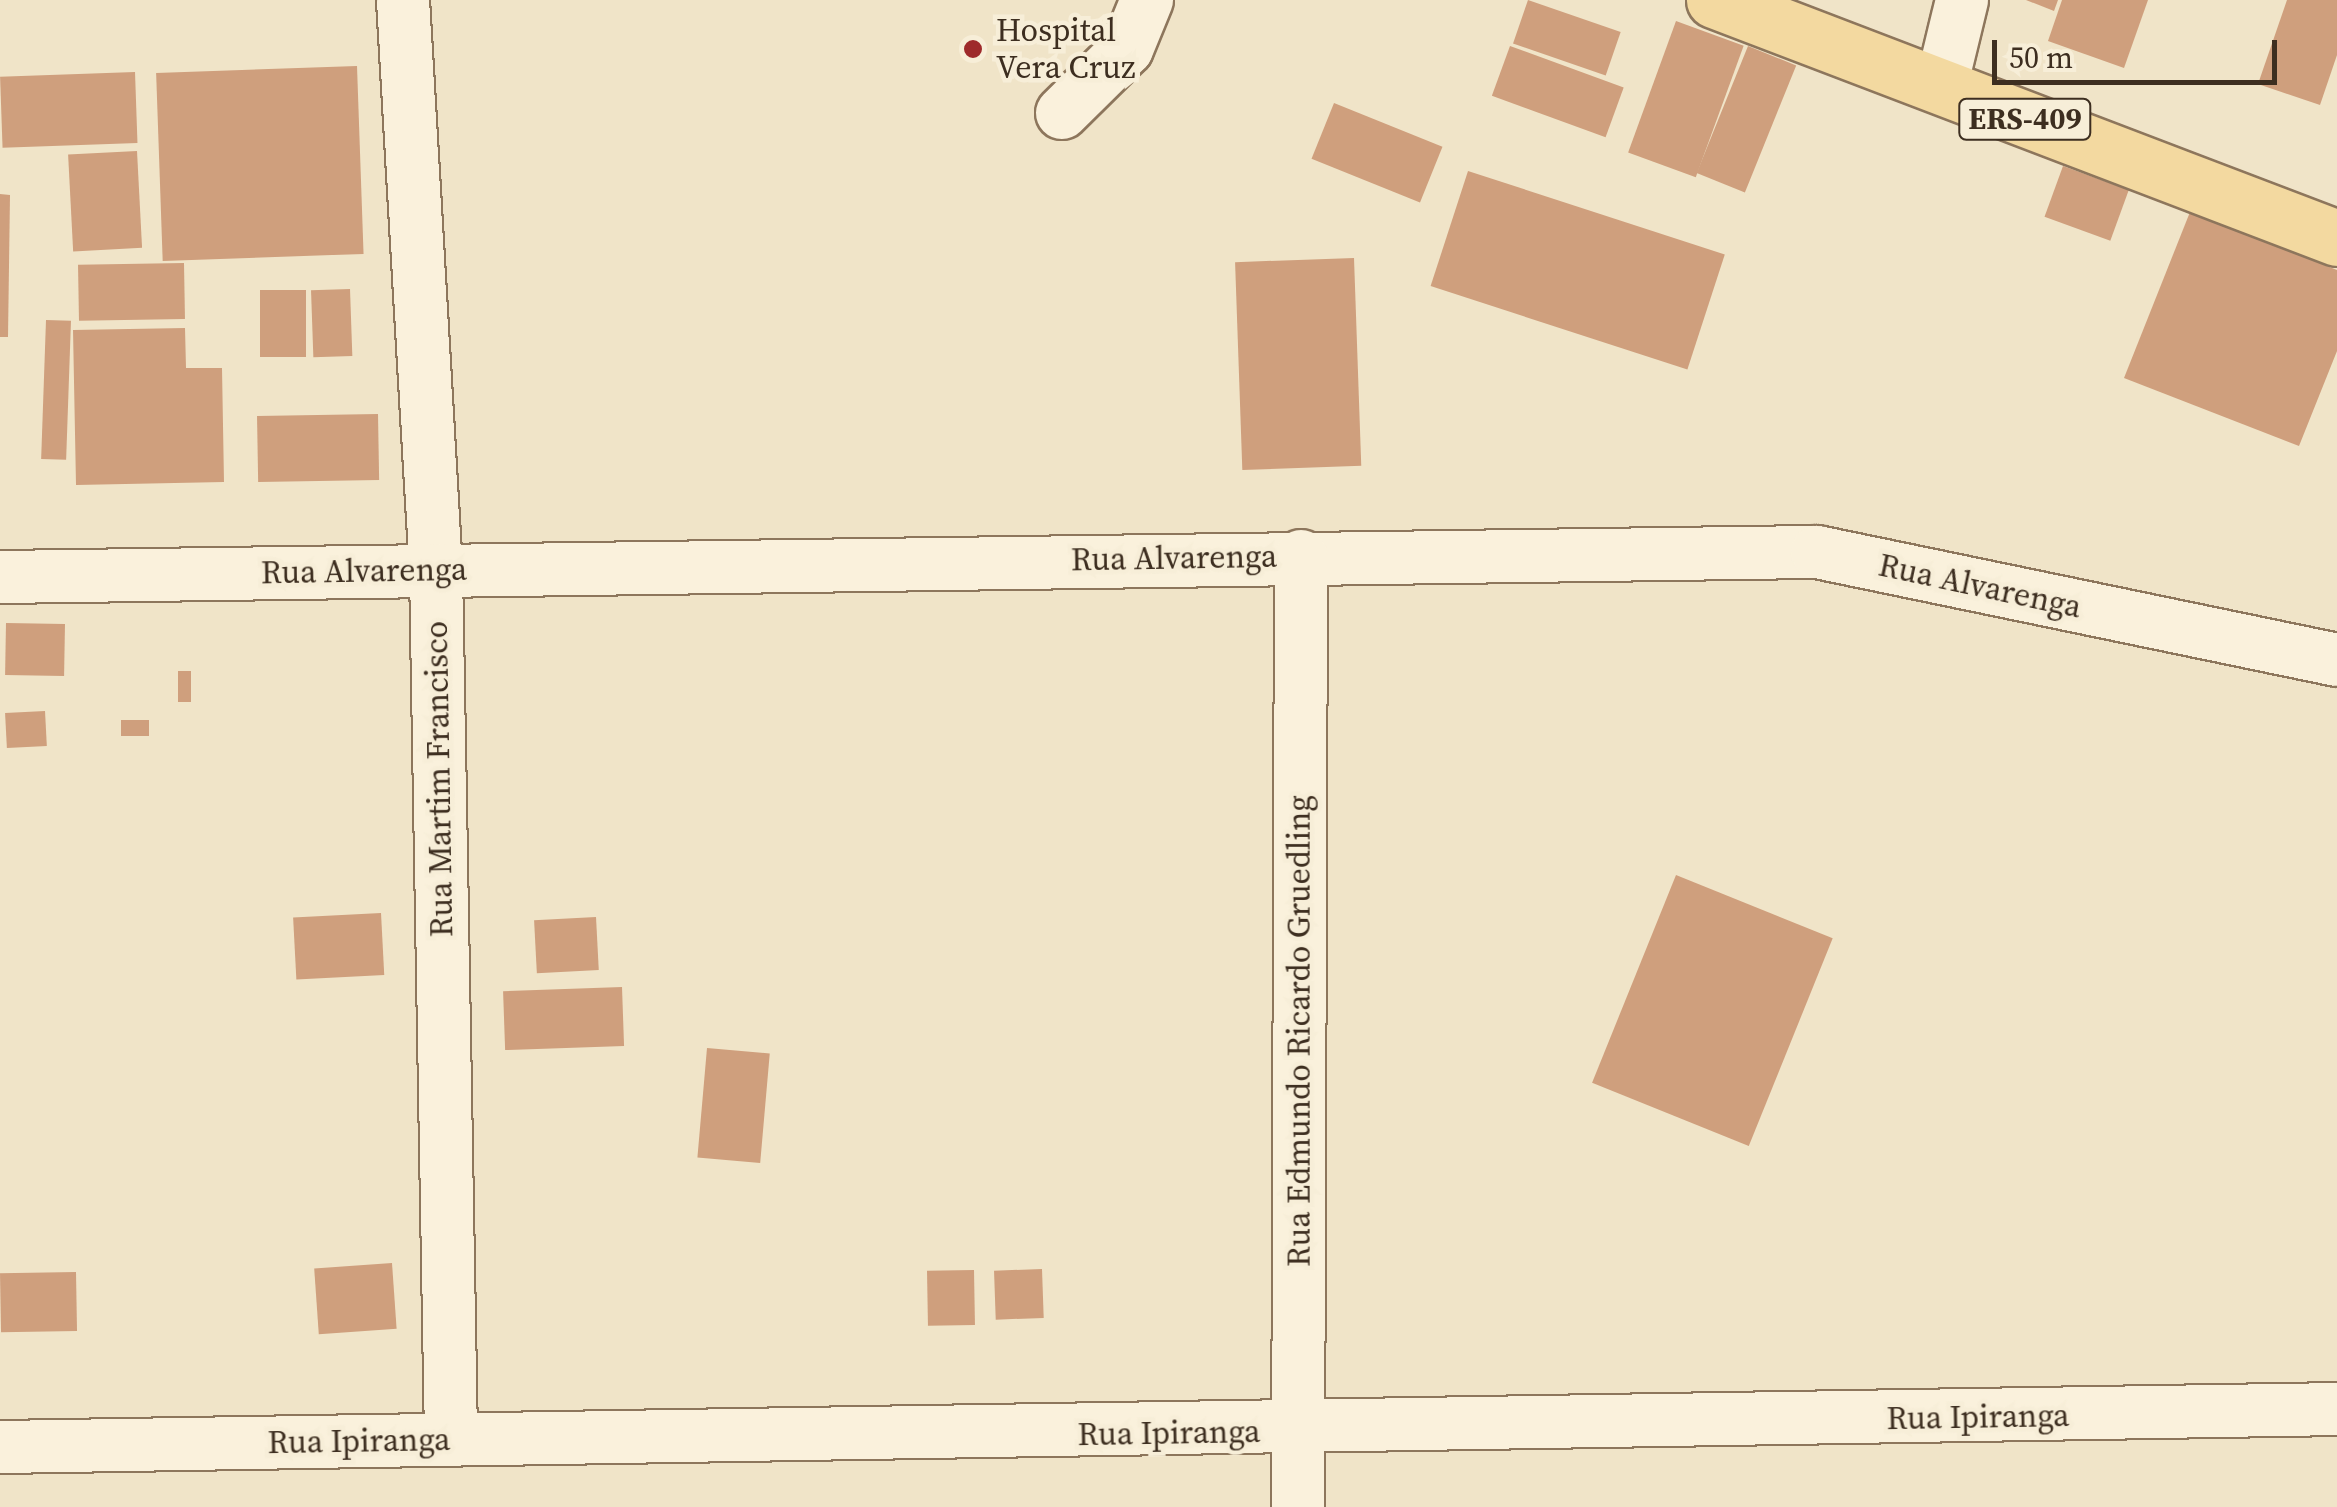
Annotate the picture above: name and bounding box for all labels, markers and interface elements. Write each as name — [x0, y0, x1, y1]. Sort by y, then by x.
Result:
place label: Hospital Vera Cruz — [996, 12, 1136, 87]
scale bar — [1997, 20, 2282, 82]
marker: Hospital Vera Cruz — [960, 36, 986, 62]
text: 50 m — [2009, 37, 2073, 78]
road number: ERS-409 — [1958, 94, 2092, 144]
street label: Rua Alvarenga — [1071, 537, 1277, 579]
street label: Rua Alvarenga — [1875, 546, 2085, 626]
street label: Rua Alvarenga — [261, 550, 467, 592]
street label: Rua Martim Francisco — [417, 620, 461, 938]
street label: Rua Edmundo Ricardo Gruedling — [1280, 795, 1318, 1267]
street label: Rua Ipiranga — [1886, 1396, 2070, 1438]
street label: Rua Ipiranga — [1077, 1412, 1261, 1454]
street label: Rua Ipiranga — [267, 1420, 451, 1462]

